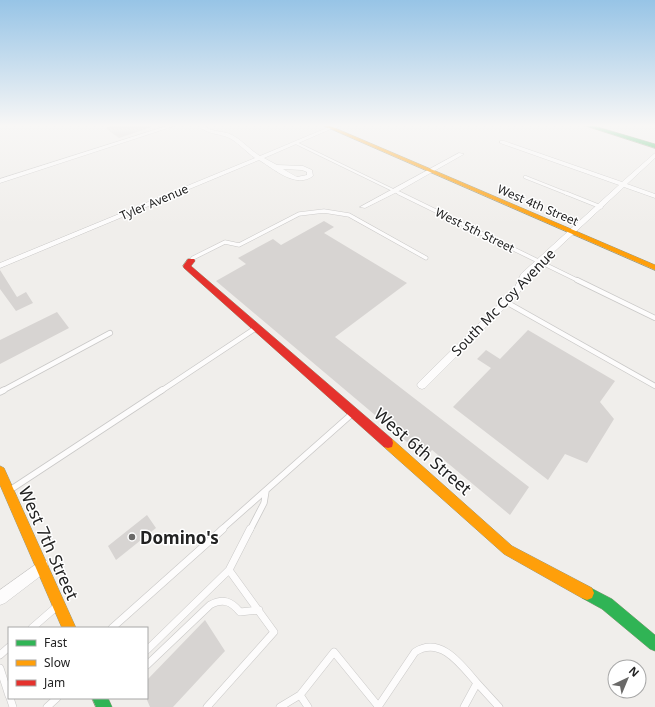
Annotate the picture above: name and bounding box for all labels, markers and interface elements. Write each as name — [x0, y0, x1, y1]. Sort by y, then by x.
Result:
street label: Tyler Avenue — [117, 180, 191, 224]
street label: West 4th Street — [495, 180, 582, 230]
street label: West 5th Street — [433, 203, 518, 257]
street label: South Mc Coy Avenue — [447, 244, 559, 360]
street label: West 6th Street — [369, 402, 477, 500]
street label: West 7th Street — [14, 483, 84, 603]
place label: Domino's — [140, 526, 219, 549]
marker: Domino's — [127, 532, 137, 542]
legend — [8, 627, 148, 699]
text: Fast — [44, 634, 68, 651]
text: Slow — [44, 654, 71, 671]
north arrow — [607, 659, 647, 699]
text: N — [626, 663, 643, 680]
text: Jam — [43, 674, 65, 691]

